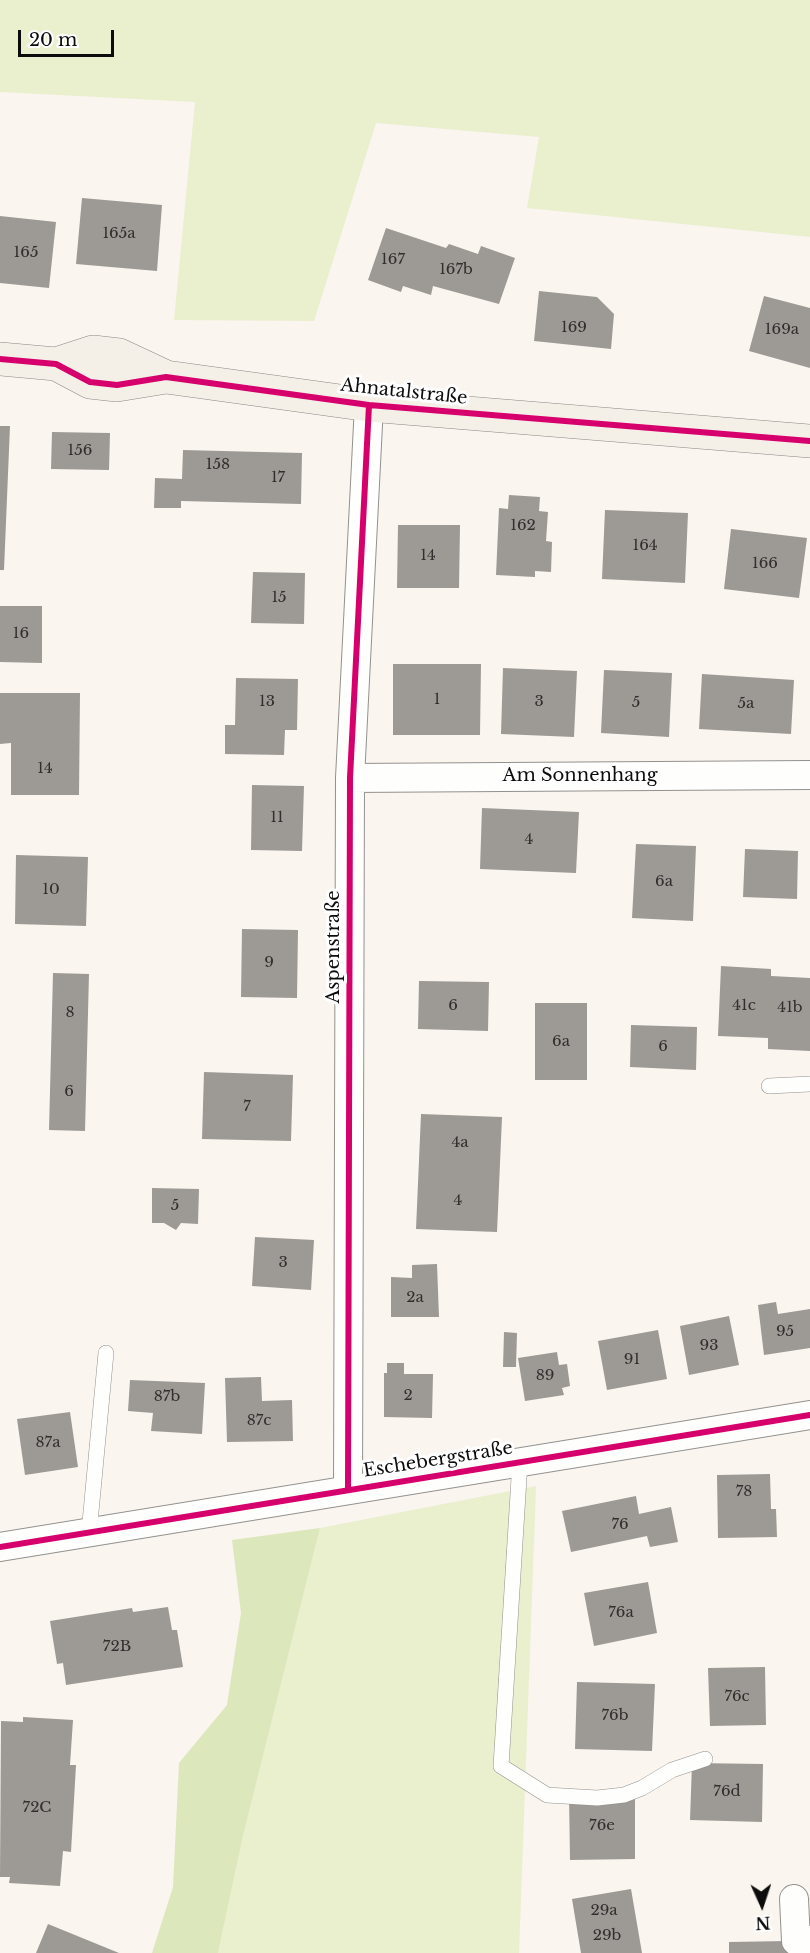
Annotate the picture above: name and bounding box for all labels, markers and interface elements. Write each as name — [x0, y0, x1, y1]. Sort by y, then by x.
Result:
scale bar — [21, 18, 117, 56]
text: 20 m — [29, 29, 77, 51]
house number: 165a — [102, 225, 136, 243]
house number: 165 — [14, 244, 38, 262]
house number: 167 — [381, 251, 405, 269]
house number: 167b — [439, 261, 473, 279]
house number: 169 — [561, 319, 587, 337]
house number: 169a — [765, 321, 799, 339]
street label: Ahnatalstraße — [340, 375, 468, 409]
house number: 156 — [68, 442, 92, 460]
house number: 158 — [206, 456, 230, 474]
house number: 17 — [271, 469, 285, 487]
house number: 162 — [510, 517, 536, 535]
house number: 164 — [632, 537, 658, 555]
house number: 14 — [420, 547, 436, 565]
house number: 166 — [752, 555, 778, 573]
house number: 15 — [271, 589, 287, 607]
house number: 16 — [13, 625, 29, 643]
house number: 1 — [434, 691, 440, 709]
house number: 13 — [259, 693, 275, 711]
house number: 3 — [534, 693, 544, 711]
house number: 5 — [632, 694, 640, 712]
house number: 5a — [738, 695, 754, 713]
house number: 14 — [37, 760, 53, 778]
street label: Am Sonnenhang — [503, 765, 657, 787]
house number: 11 — [270, 809, 284, 827]
house number: 4 — [525, 831, 533, 849]
house number: 6a — [655, 873, 673, 891]
house number: 10 — [42, 881, 60, 899]
street label: Aspenstraße — [323, 890, 345, 1004]
house number: 9 — [264, 954, 274, 972]
house number: 6 — [448, 997, 458, 1015]
house number: 41c — [732, 997, 756, 1015]
house number: 41b — [777, 999, 803, 1017]
house number: 8 — [65, 1004, 75, 1022]
house number: 6a — [552, 1033, 570, 1051]
house number: 6 — [658, 1038, 668, 1056]
house number: 6 — [64, 1083, 74, 1101]
house number: 7 — [243, 1098, 251, 1116]
house number: 4a — [451, 1134, 469, 1152]
house number: 4 — [454, 1192, 462, 1210]
house number: 5 — [171, 1197, 179, 1215]
house number: 3 — [278, 1254, 288, 1272]
house number: 2a — [406, 1289, 424, 1307]
house number: 95 — [776, 1323, 794, 1341]
house number: 93 — [700, 1337, 718, 1355]
house number: 91 — [624, 1351, 640, 1369]
house number: 89 — [536, 1367, 554, 1385]
house number: 2 — [403, 1387, 413, 1405]
house number: 87b — [154, 1388, 180, 1406]
house number: 87c — [247, 1412, 271, 1430]
house number: 87a — [36, 1434, 60, 1452]
street label: Eschebergstraße — [362, 1438, 514, 1482]
house number: 78 — [736, 1483, 752, 1501]
house number: 76 — [611, 1516, 629, 1534]
house number: 76a — [608, 1604, 634, 1622]
house number: 72B — [103, 1638, 131, 1656]
house number: 76c — [724, 1688, 750, 1706]
house number: 76b — [602, 1707, 628, 1725]
house number: 76d — [713, 1783, 741, 1801]
house number: 72C — [23, 1799, 51, 1817]
house number: 76e — [589, 1817, 615, 1835]
north arrow — [732, 1875, 792, 1935]
house number: 29a — [590, 1902, 618, 1920]
text: N — [755, 1913, 771, 1933]
house number: 29b — [593, 1927, 621, 1945]

